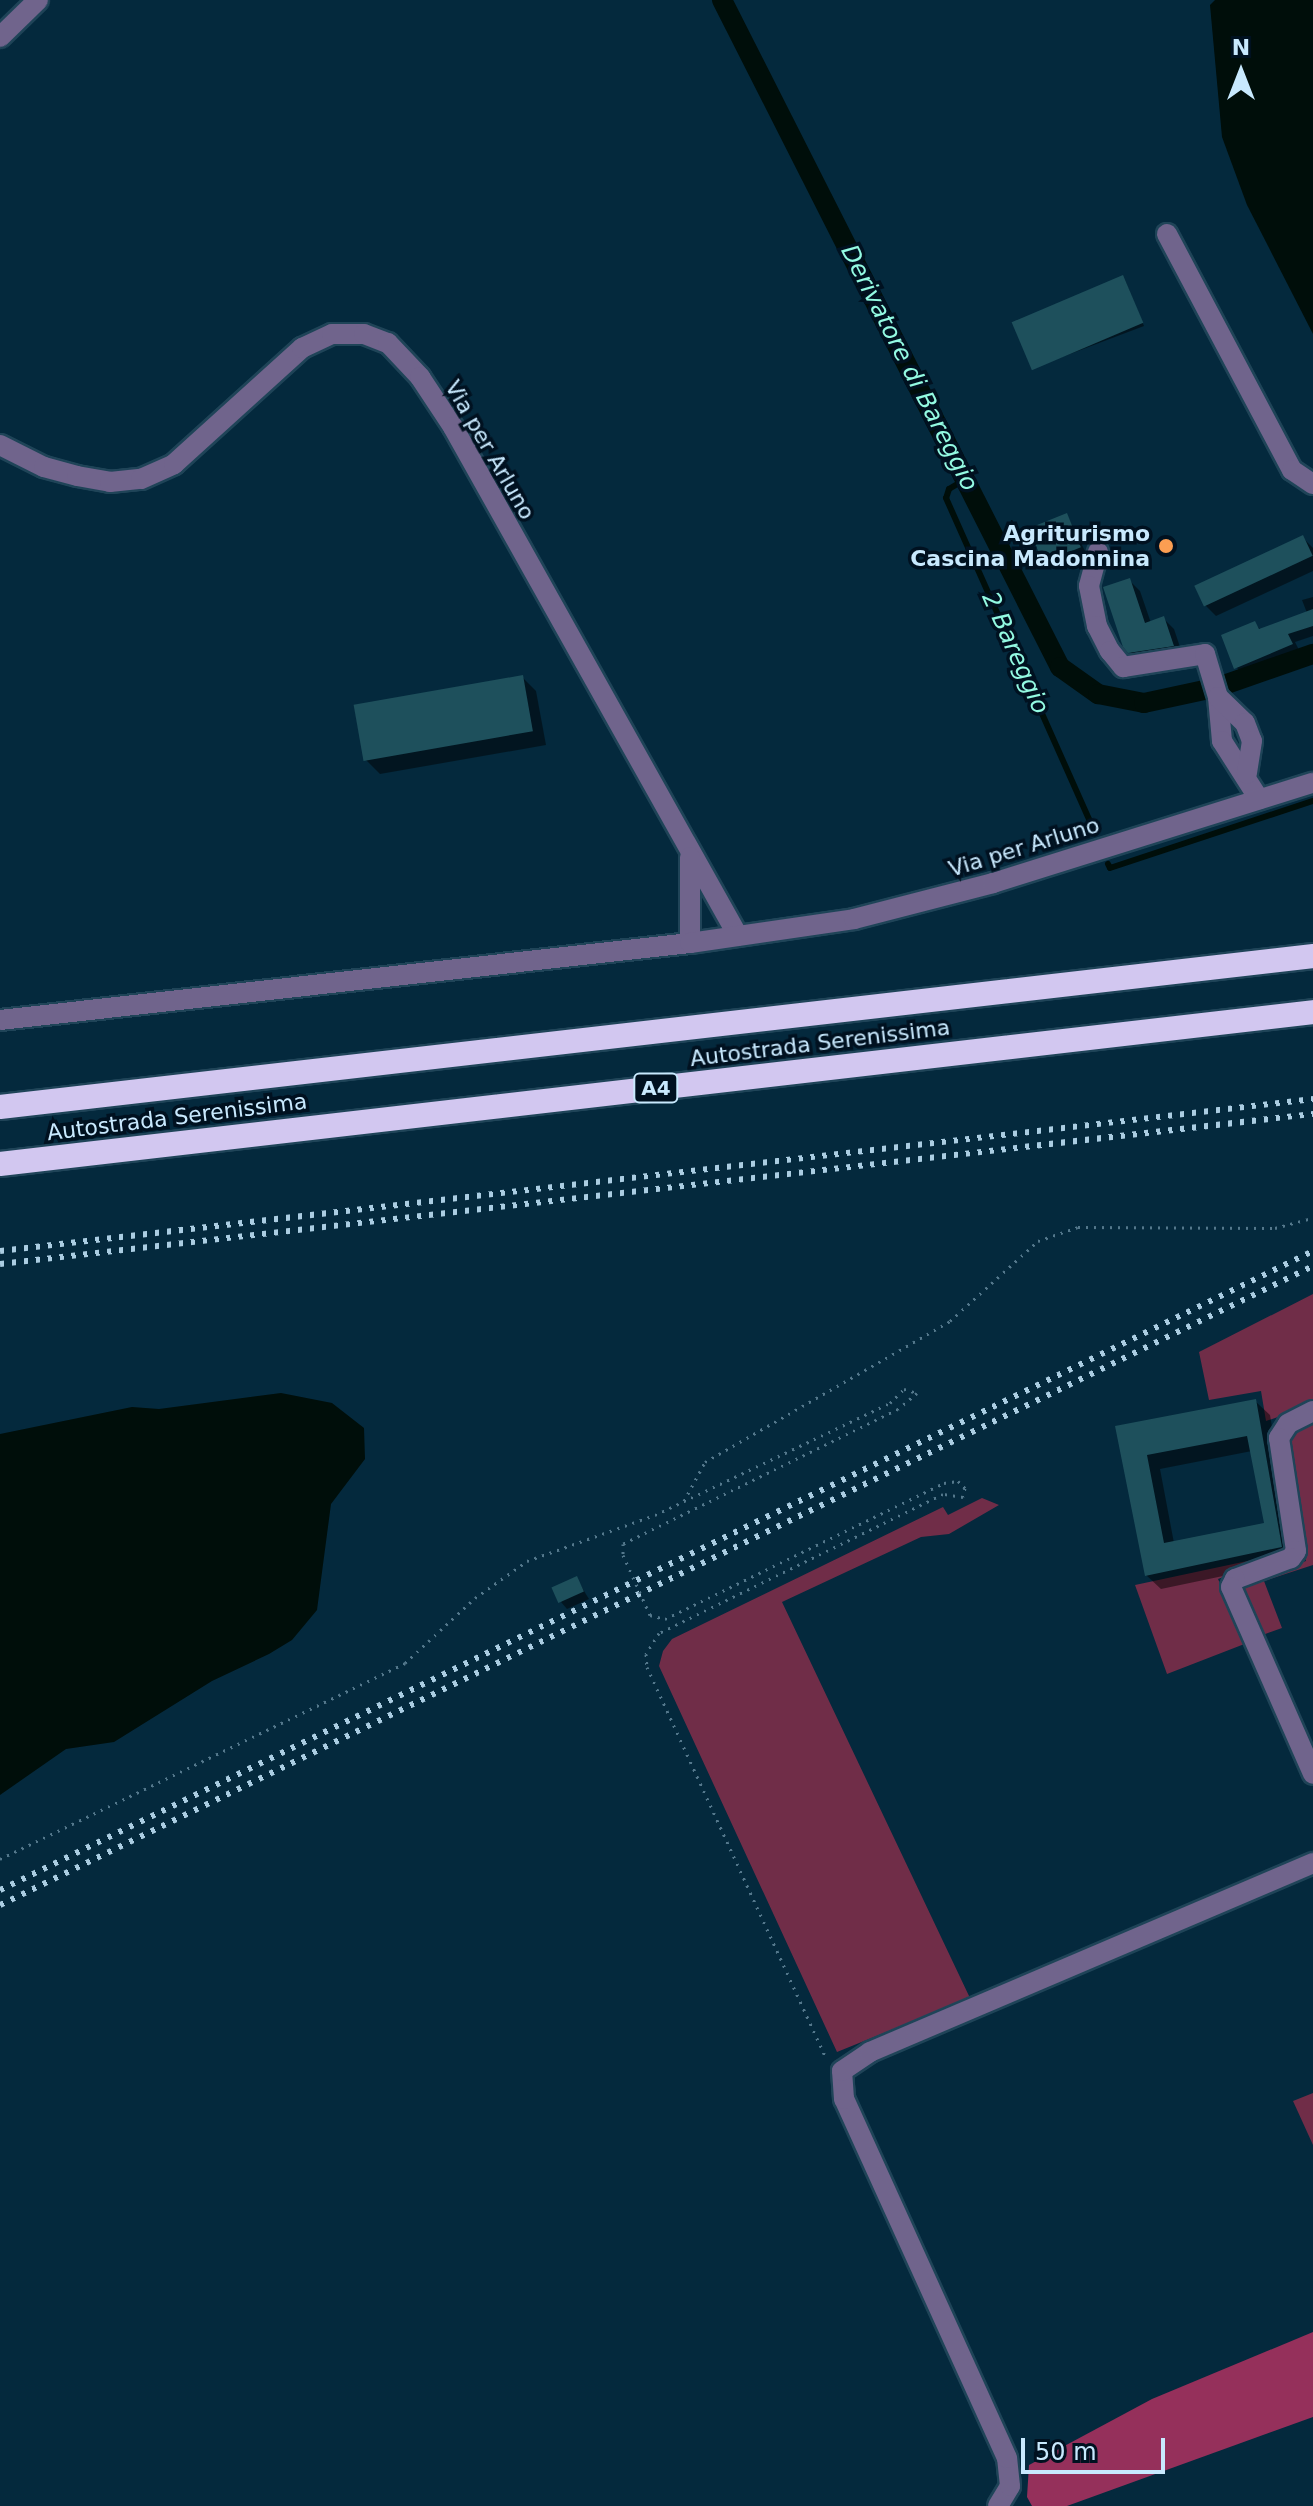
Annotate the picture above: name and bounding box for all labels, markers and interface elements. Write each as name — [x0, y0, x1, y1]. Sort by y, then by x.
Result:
north arrow — [1201, 32, 1281, 112]
text: N — [1232, 35, 1250, 60]
water label: Derivatore di Bareggio — [834, 240, 984, 496]
street label: Via per Arluno — [440, 376, 540, 524]
place label: Agriturismo Cascina Madonnina — [910, 520, 1150, 572]
marker: Agriturismo Cascina Madonnina — [1157, 537, 1175, 555]
water label: 2 Bareggio — [975, 588, 1055, 718]
street label: Via per Arluno — [945, 812, 1103, 882]
street label: Autostrada Serenissima — [689, 1014, 951, 1072]
road number: A4 — [632, 1072, 680, 1104]
street label: Autostrada Serenissima — [46, 1088, 308, 1146]
scale bar — [1025, 2422, 1169, 2472]
text: 50 m — [1035, 2438, 1097, 2466]

